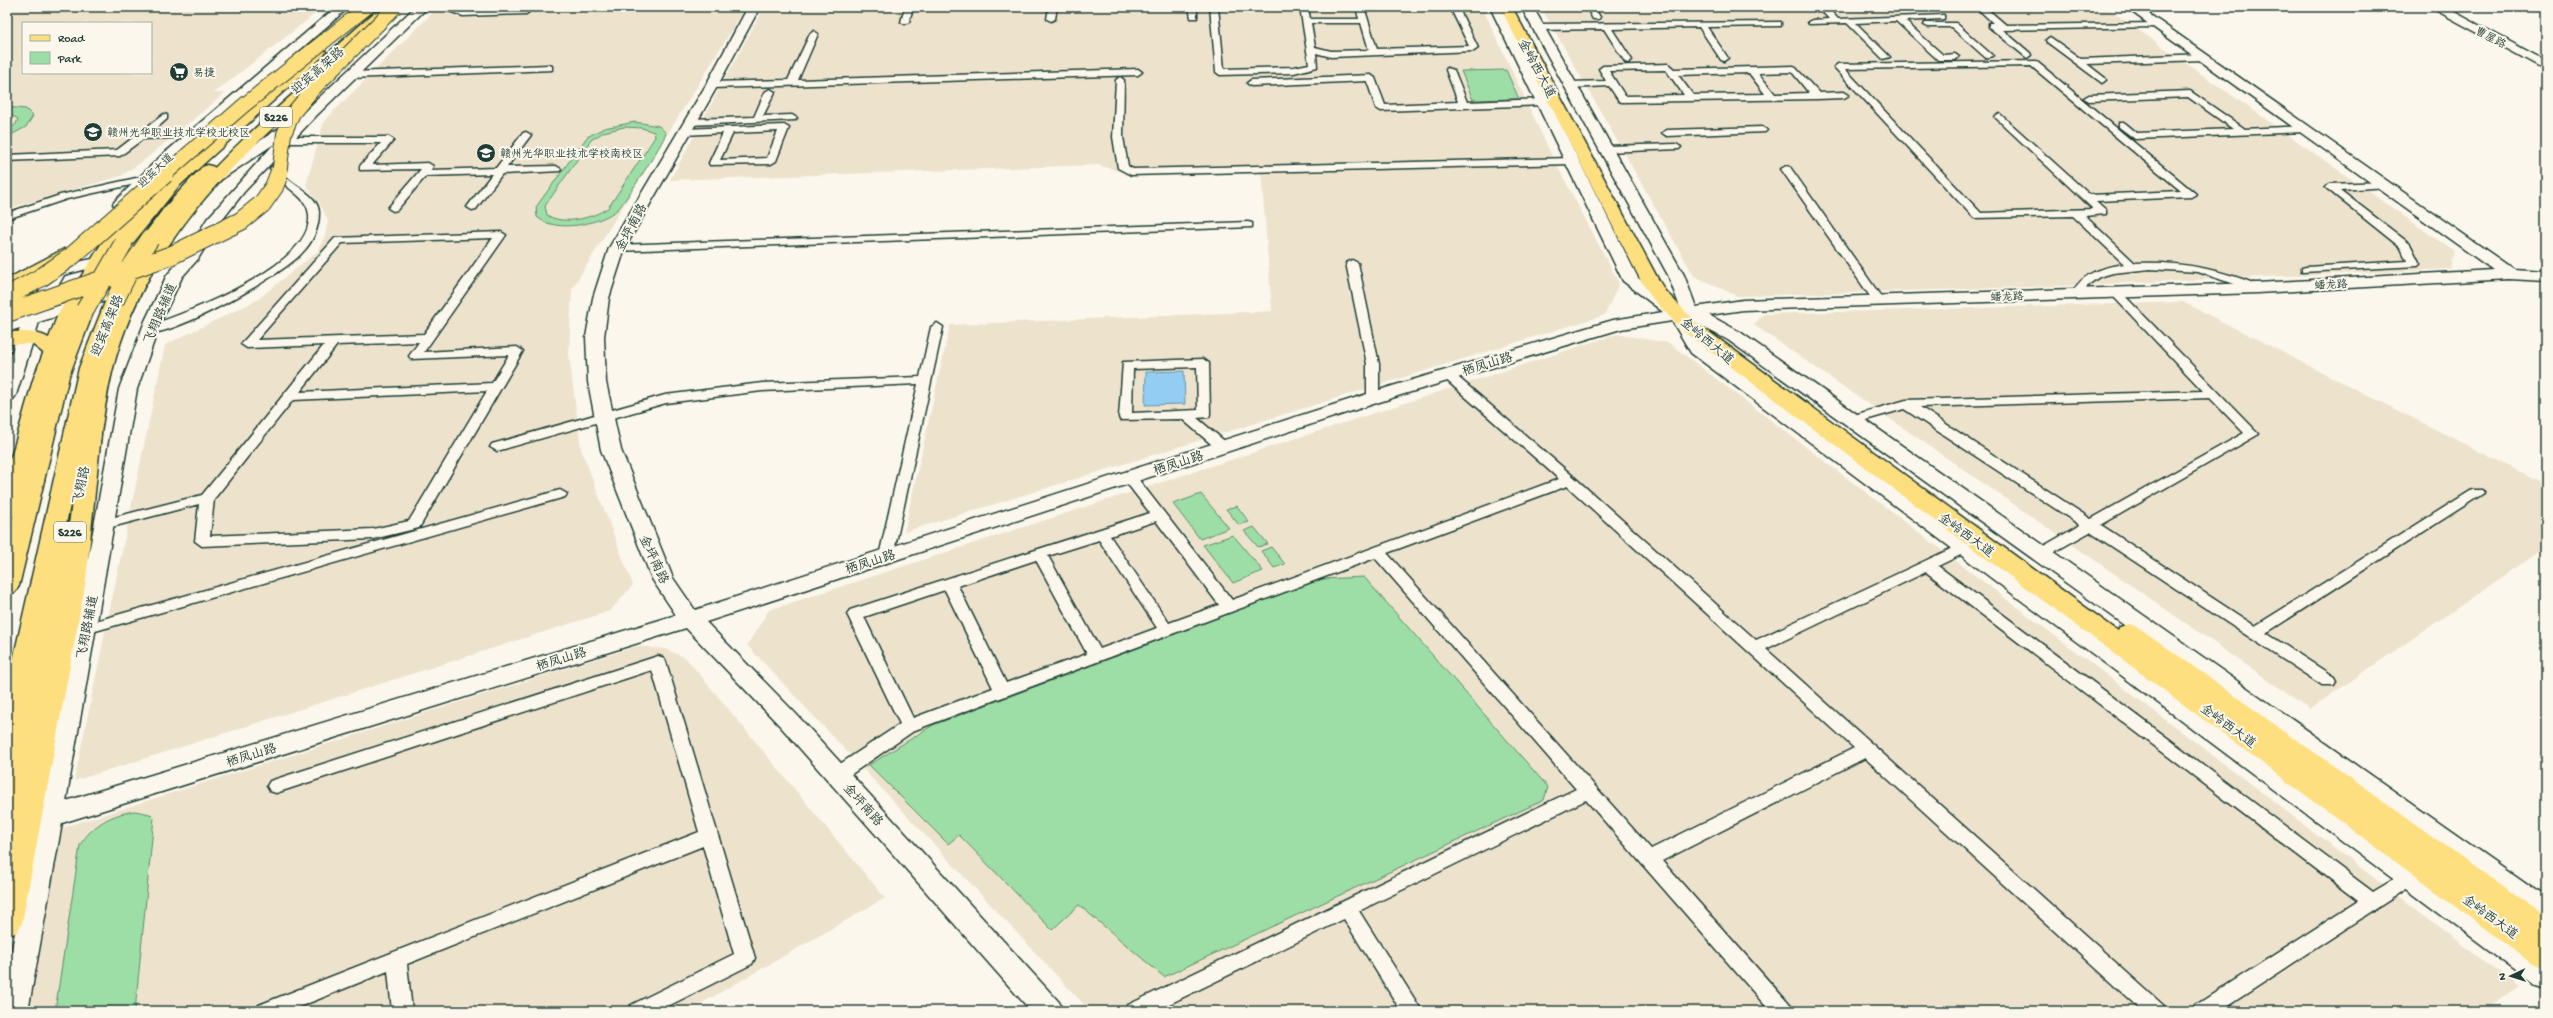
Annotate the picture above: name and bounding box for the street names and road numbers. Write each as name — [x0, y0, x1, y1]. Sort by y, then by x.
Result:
street label: 曹屋路 — [2473, 25, 2508, 52]
street label: 金岭西大道 — [1514, 36, 1559, 101]
street label: 迎宾高架路 — [289, 44, 348, 99]
road number: S226 — [260, 107, 292, 127]
street label: 迎宾大道 — [136, 151, 176, 191]
street label: 金坪南路 — [612, 201, 651, 255]
street label: 蟠龙路 — [2314, 278, 2348, 293]
street label: 飞翔路辅道 — [141, 281, 181, 347]
street label: 蟠龙路 — [1990, 290, 2024, 305]
street label: 迎宾高架路 — [88, 293, 127, 359]
street label: 金岭西大道 — [1677, 315, 1737, 369]
street label: 栖凤山路 — [1460, 350, 1515, 380]
street label: 栖凤山路 — [1151, 448, 1206, 480]
street label: 飞翔路 — [70, 465, 94, 506]
street label: 金岭西大道 — [1935, 510, 1997, 561]
road number: S226 — [54, 522, 86, 542]
street label: 金坪南路 — [635, 533, 671, 587]
street label: 栖凤山路 — [843, 547, 898, 579]
street label: 飞翔路辅道 — [74, 594, 102, 661]
street label: 栖凤山路 — [534, 645, 589, 675]
street label: 金岭西大道 — [2197, 701, 2259, 752]
street label: 栖凤山路 — [224, 741, 279, 771]
street label: 金坪南路 — [839, 781, 886, 830]
street label: 金岭西大道 — [2459, 892, 2521, 943]

